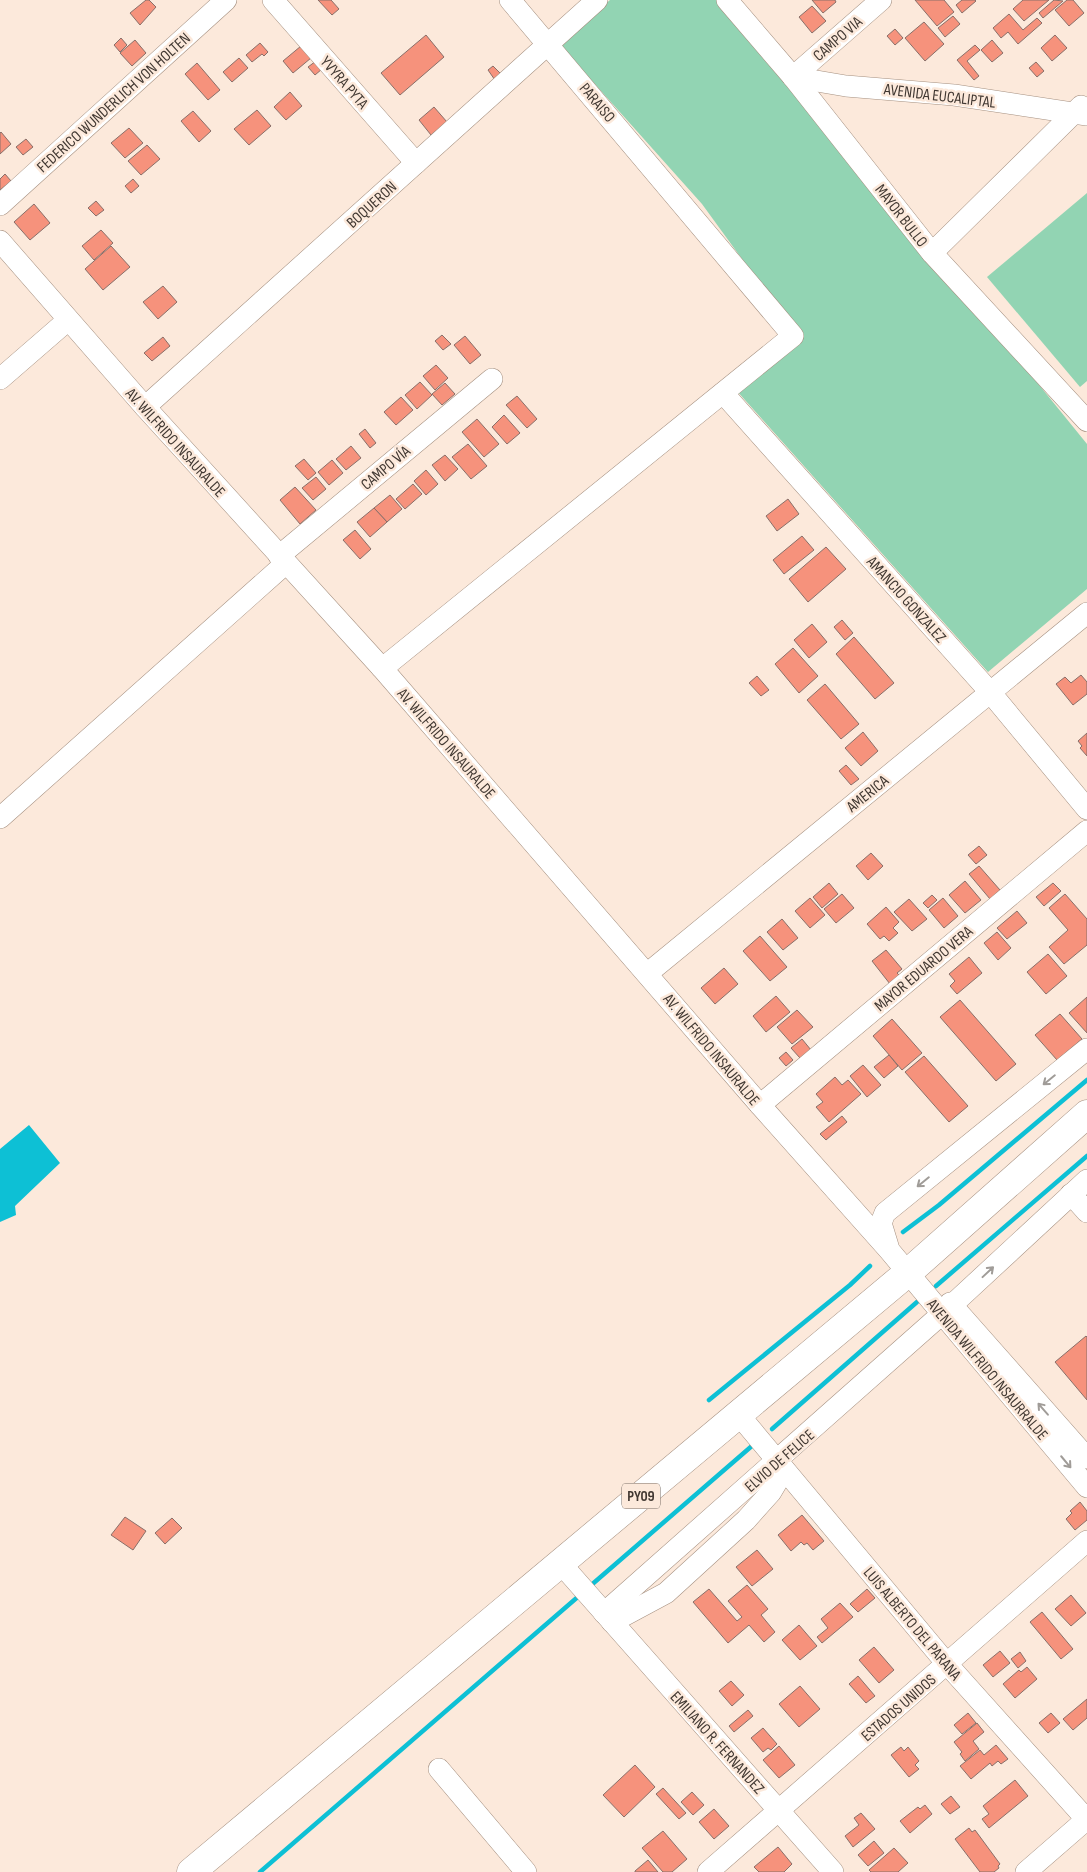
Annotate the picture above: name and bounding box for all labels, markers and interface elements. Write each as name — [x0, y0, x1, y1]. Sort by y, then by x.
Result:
street label: CAMPO VIA — [810, 13, 866, 66]
street label: FEDERICO WUNDERLICH VON HOLTEN — [33, 29, 195, 177]
street label: YVYRA PYTA — [316, 53, 372, 113]
street label: PARAISO — [575, 80, 619, 126]
street label: AVENIDA EUCALIPTAL — [882, 80, 997, 113]
street label: BOQUERON — [343, 178, 401, 233]
street label: MAYOR BULLO — [870, 181, 931, 251]
street label: AV. WILFRIDO INSAURALDE — [120, 384, 229, 501]
street label: CAMPO VÍA — [357, 442, 415, 494]
street label: AMANCIO GONZALEZ — [862, 552, 950, 647]
street label: AV. WILFRIDO INSAURALDE — [392, 684, 499, 803]
street label: AMERICA — [842, 772, 893, 817]
street label: MAYOR EDUARDO VERA — [871, 922, 977, 1016]
street label: AV. WILFRIDO INSAURALDE — [658, 989, 763, 1110]
one-way arrow — [1043, 1075, 1056, 1086]
one-way arrow — [917, 1177, 930, 1188]
one-way arrow — [981, 1266, 994, 1278]
street label: AVENIDA WILFRIDO INSAURRALDE — [922, 1295, 1051, 1444]
one-way arrow — [1038, 1402, 1049, 1415]
street label: ELVIO DE FELICE — [741, 1426, 819, 1496]
one-way arrow — [1060, 1456, 1071, 1469]
road number: PY09 — [622, 1484, 660, 1508]
street label: LUIS ALBERTO DEL PARANA — [859, 1564, 965, 1685]
street label: ESTADOS UNIDOS — [858, 1670, 940, 1746]
street label: EMILIANO R. FERNANDEZ — [666, 1688, 768, 1798]

